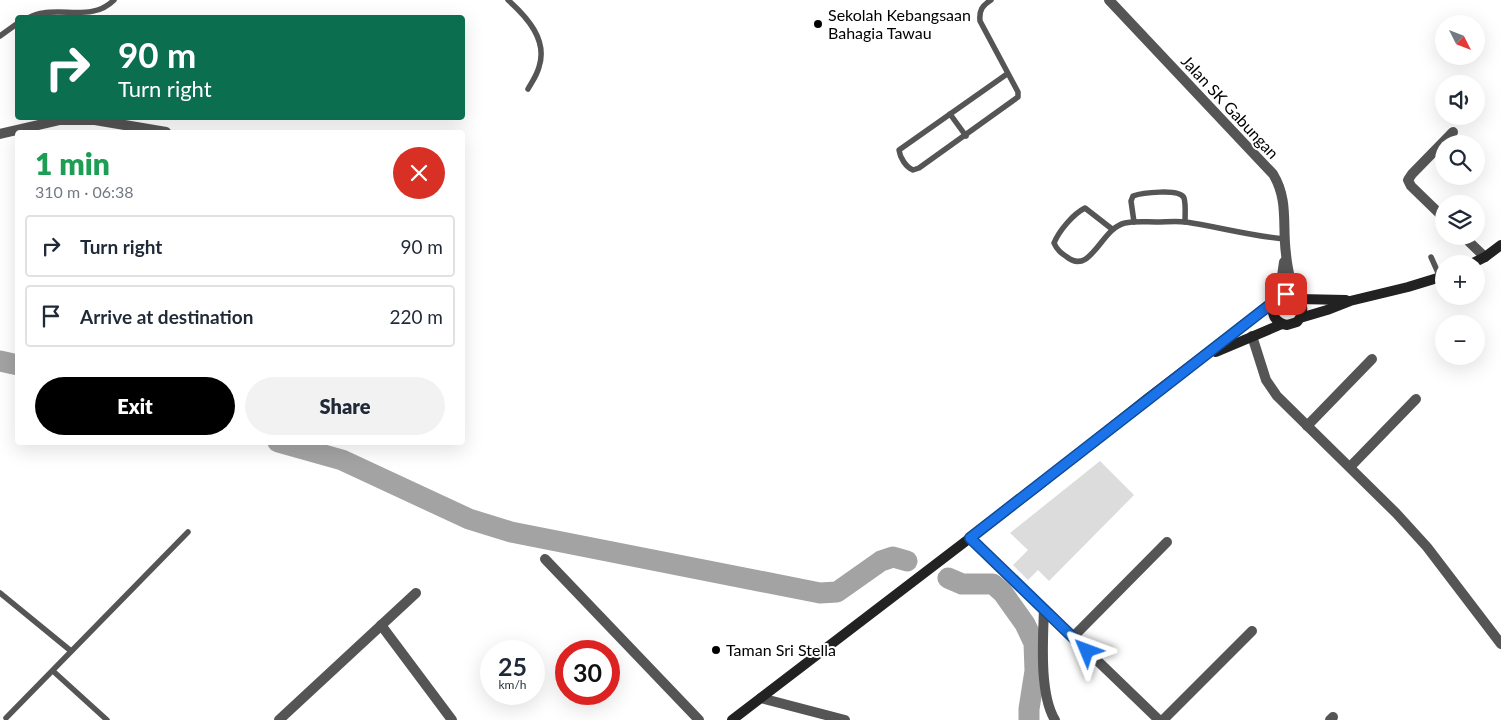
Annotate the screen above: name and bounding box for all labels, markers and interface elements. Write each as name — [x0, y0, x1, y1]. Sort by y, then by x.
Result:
place label: Sekolah Kebangsaan Bahagia Tawau — [828, 5, 971, 42]
north arrow — [1435, 15, 1485, 65]
map controls — [1435, 15, 1485, 365]
marker: Sekolah Kebangsaan Bahagia Tawau — [812, 18, 824, 30]
text: 90 m — [118, 33, 196, 75]
icon: right — [35, 35, 100, 100]
street label: Jalan SK Gabungan — [1178, 51, 1283, 162]
text: Turn right — [118, 75, 212, 102]
button: sound — [1435, 75, 1485, 125]
button: search — [1435, 135, 1485, 185]
text: 1 min — [35, 145, 110, 181]
button: close — [393, 147, 445, 199]
text: 310 m · 06:38 — [35, 182, 134, 201]
button: layers — [1435, 195, 1485, 245]
icon: right — [37, 232, 65, 260]
text: Turn right — [80, 235, 162, 258]
text: 90 m — [400, 235, 443, 258]
button: + — [1435, 255, 1485, 305]
pin — [1265, 273, 1307, 315]
icon: arrive — [1272, 280, 1300, 308]
icon: arrive — [37, 302, 65, 330]
text: Arrive at destination — [80, 305, 253, 328]
text: 220 m — [389, 305, 443, 328]
button: − — [1435, 315, 1485, 365]
button: Exit — [35, 377, 235, 435]
button: Share — [245, 377, 445, 435]
position arrow — [1060, 624, 1112, 676]
speed limit sign: 30 — [555, 640, 620, 705]
place label: Taman Sri Stella — [726, 640, 836, 659]
marker: Taman Sri Stella — [710, 644, 722, 656]
text: 25 — [498, 651, 527, 681]
text: km/h — [498, 677, 527, 692]

